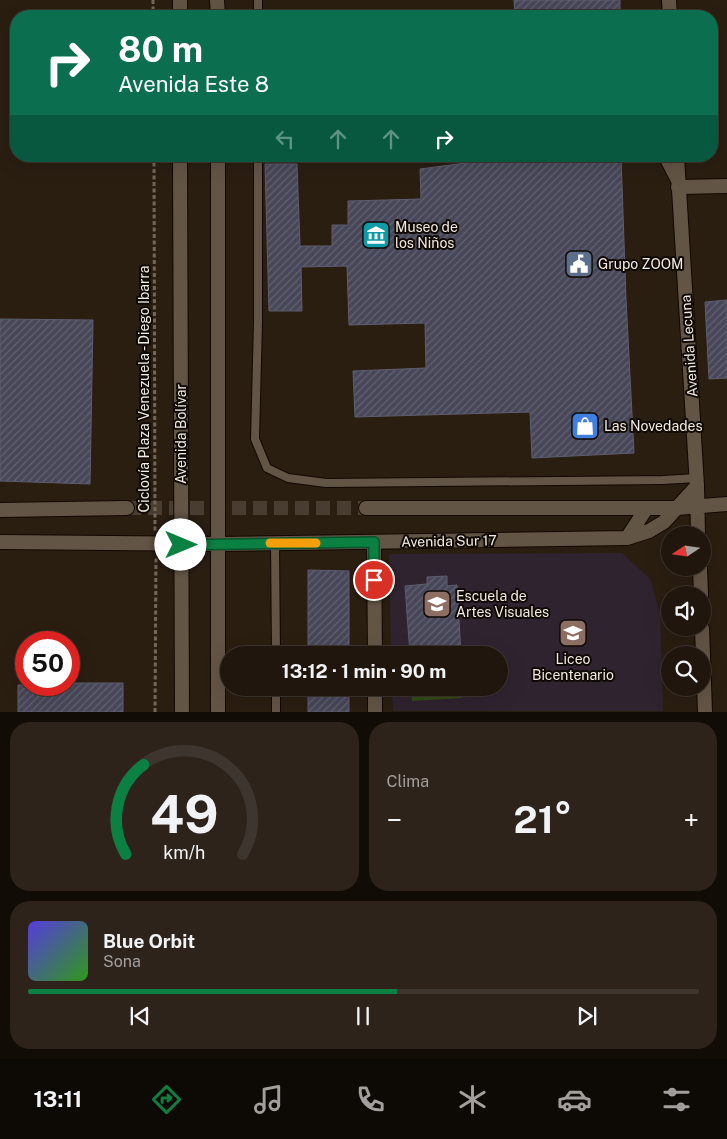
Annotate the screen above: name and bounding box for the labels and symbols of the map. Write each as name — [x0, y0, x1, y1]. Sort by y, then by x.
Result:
place label: Museo de los Niños — [395, 219, 458, 251]
museum icon: Museo de los Niños — [361, 220, 391, 250]
public building icon: Grupo ZOOM — [564, 249, 594, 279]
place label: Grupo ZOOM — [598, 256, 683, 272]
street label: Ciclovía Plaza Venezuela - Diego Ibarra — [136, 266, 152, 512]
street label: Avenida Lecuna — [677, 294, 701, 398]
street label: Avenida Bolívar — [173, 384, 189, 484]
shop icon: Las Novedades — [570, 411, 600, 441]
place label: Las Novedades — [604, 418, 702, 434]
position arrow — [154, 518, 206, 570]
north arrow — [661, 526, 711, 576]
street label: Avenida Sur 17 — [401, 532, 497, 550]
pin — [353, 559, 395, 601]
place label: Escuela de Artes Visuales — [456, 588, 549, 620]
school or university icon: Escuela de Artes Visuales — [422, 589, 452, 619]
school or university icon: Liceo Bicentenario — [558, 618, 588, 648]
speed limit sign: 50 — [15, 631, 80, 696]
place label: Liceo Bicentenario — [532, 651, 614, 683]

